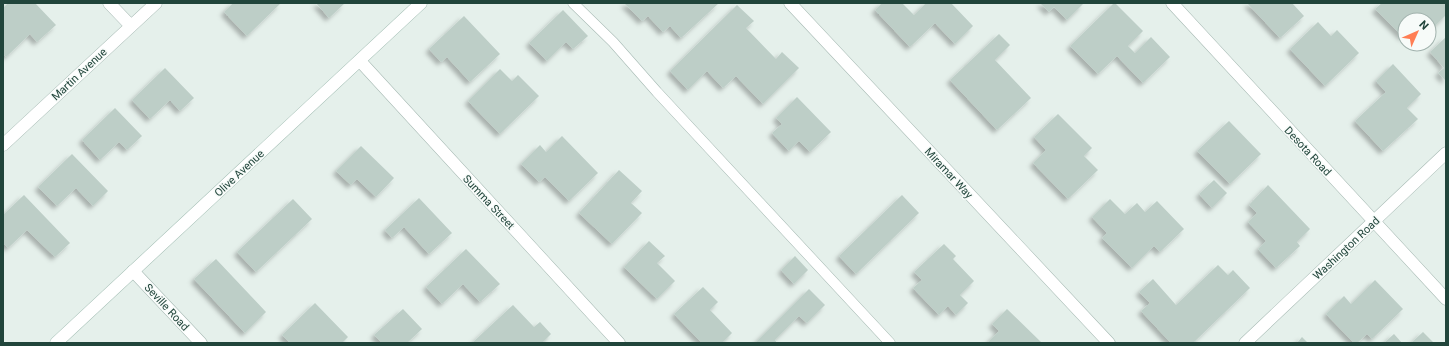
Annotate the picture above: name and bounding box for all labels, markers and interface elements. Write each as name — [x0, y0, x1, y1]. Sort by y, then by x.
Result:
north arrow — [1397, 12, 1437, 52]
text: N — [1416, 18, 1431, 33]
street label: Martin Avenue — [49, 45, 110, 103]
street label: Desota Road — [1282, 124, 1334, 179]
street label: Miramar Way — [922, 145, 976, 202]
street label: Olive Avenue — [212, 147, 267, 200]
street label: Summa Street — [460, 172, 517, 233]
street label: Washington Road — [1310, 214, 1382, 282]
street label: Seville Road — [142, 281, 192, 334]

